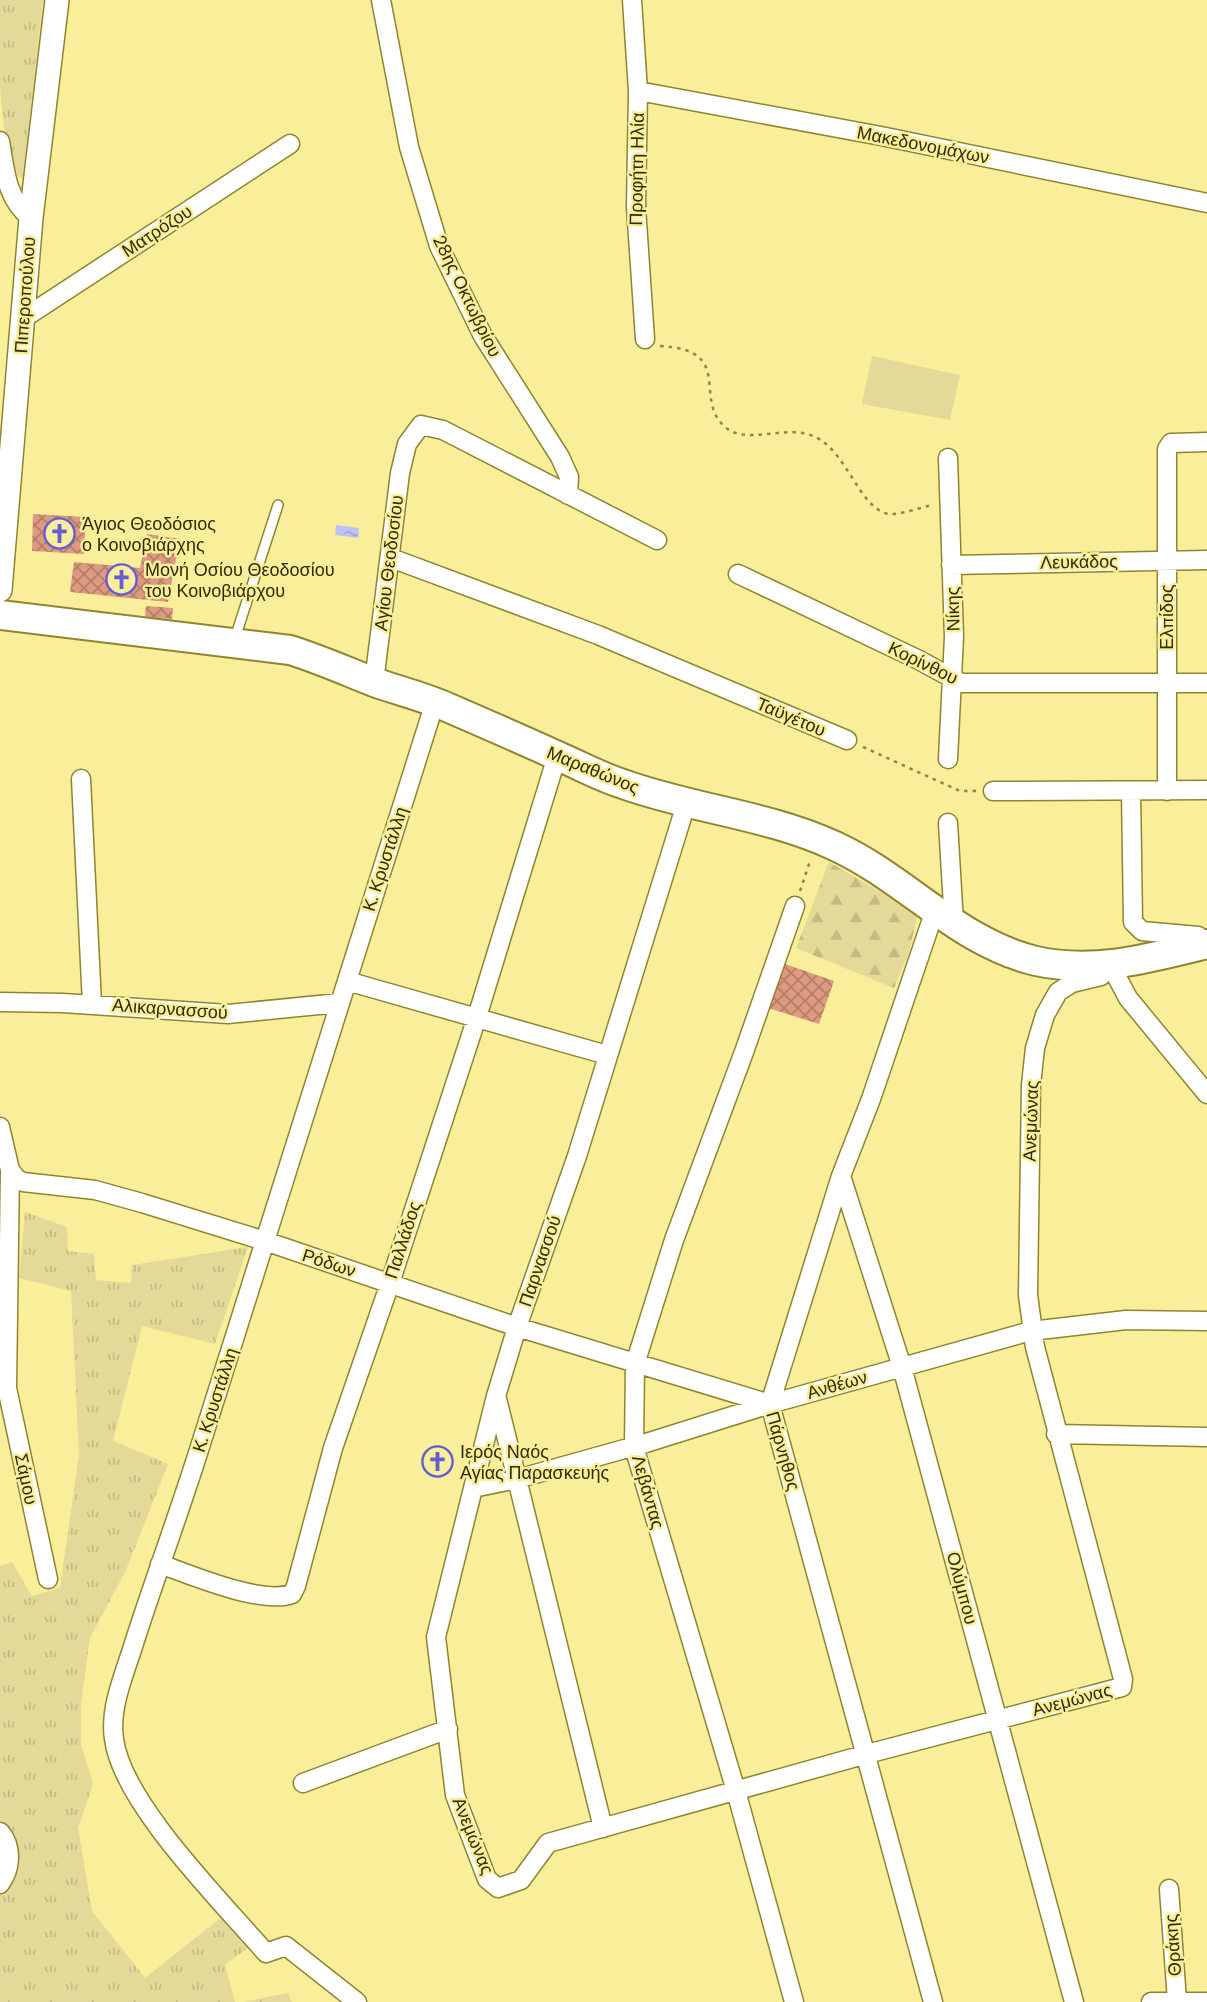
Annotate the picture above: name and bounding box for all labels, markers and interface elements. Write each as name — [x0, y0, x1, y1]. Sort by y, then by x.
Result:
street label: Προφήτη Ηλία — [624, 112, 650, 226]
street label: Μακεδονομάχων — [855, 120, 991, 170]
street label: Ματρόζου — [117, 199, 197, 263]
street label: 28ης Οκτωβρίου — [427, 231, 507, 361]
street label: Πιπεροπούλου — [9, 236, 41, 354]
street label: Αγίου Θεοδοσίου — [369, 494, 409, 632]
place label: Άγιος Θεοδόσιος ο Κοινοβιάρχης — [82, 512, 216, 557]
church icon: Άγιος Θεοδόσιος ο Κοινοβιάρχης — [42, 517, 76, 551]
street label: Λευκάδος — [1040, 549, 1118, 575]
place label: Μονή Οσίου Θεοδοσίου του Κοινοβιάρχου — [145, 558, 335, 603]
church icon: Μονή Οσίου Θεοδοσίου του Κοινοβιάρχου — [105, 563, 139, 597]
street label: Ελπίδος — [1155, 584, 1179, 650]
street label: Νίκης — [941, 586, 965, 632]
street label: Κορίνθου — [884, 636, 962, 690]
street label: Ταϋγέτου — [753, 692, 829, 742]
street label: Μαραθώνος — [543, 741, 643, 800]
street label: Κ. Κρυστάλλη — [357, 804, 413, 914]
street label: Αλικαρνασσού — [111, 993, 229, 1025]
street label: Ανεμώνας — [1018, 1080, 1044, 1162]
street label: Παλλάδος — [379, 1198, 427, 1282]
street label: Παρνασσού — [513, 1212, 567, 1310]
street label: Ρόδων — [299, 1243, 359, 1283]
street label: Κ. Κρυστάλλη — [187, 1345, 243, 1455]
street label: Ανθέων — [804, 1365, 870, 1405]
street label: Πάρνηθος — [760, 1409, 806, 1494]
place label: Ιερός Ναός Αγίας Παρασκευής — [460, 1440, 610, 1485]
church icon: Ιερός Ναός Αγίας Παρασκευής — [420, 1445, 454, 1479]
street label: Σάμου — [9, 1451, 43, 1507]
street label: Λεβάντας — [626, 1452, 670, 1532]
street label: Ολύμπου — [941, 1549, 983, 1627]
street label: Ανεμώνας — [1030, 1678, 1115, 1722]
street label: Ανεμώνας — [447, 1794, 499, 1878]
street label: Θράκης — [1159, 1913, 1187, 1977]

